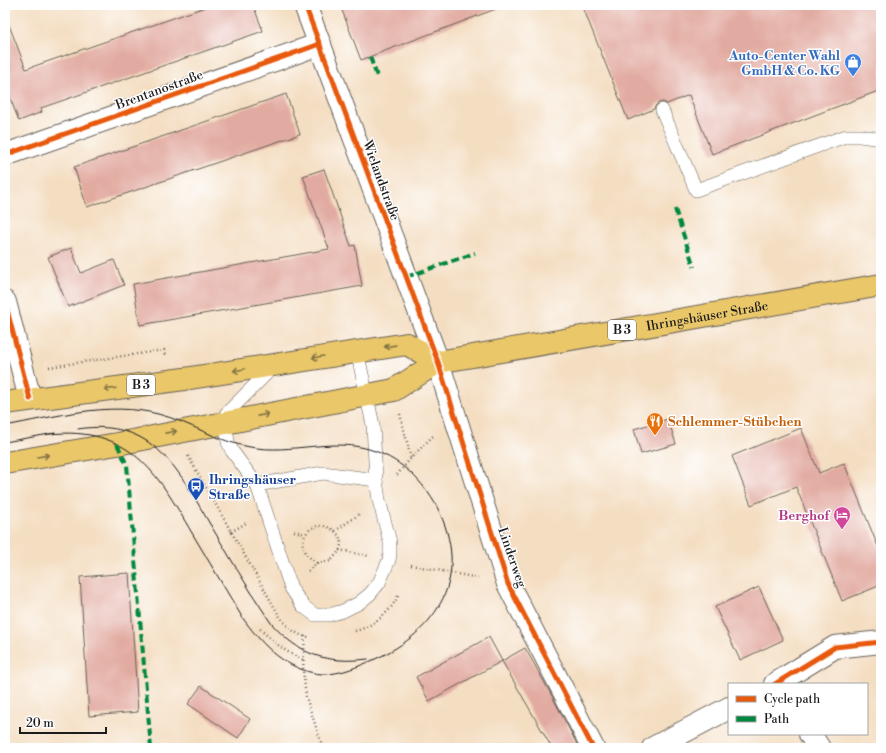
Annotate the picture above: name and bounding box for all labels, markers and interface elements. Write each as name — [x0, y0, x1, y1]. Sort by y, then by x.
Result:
place label: Auto-Center Wahl GmbH & Co. KG — [728, 48, 841, 79]
shop icon: Auto-Center Wahl GmbH & Co. KG — [843, 52, 863, 77]
street label: Brentanostraße — [113, 67, 206, 114]
street label: Wielandstraße — [359, 137, 403, 223]
street label: Ihringshäuser Straße — [645, 298, 770, 335]
road number: B 3 — [608, 320, 636, 340]
one-way arrow — [384, 342, 397, 350]
one-way arrow — [312, 353, 325, 361]
one-way arrow — [232, 366, 245, 374]
road number: B 3 — [127, 375, 155, 395]
one-way arrow — [104, 385, 117, 393]
one-way arrow — [256, 410, 269, 418]
restaurant icon: Schlemmer-Stübchen — [645, 411, 665, 436]
place label: Schlemmer-Stübchen — [668, 414, 802, 430]
one-way arrow — [164, 428, 177, 436]
one-way arrow — [36, 451, 49, 459]
place label: Ihringshäuser Straße — [209, 472, 297, 503]
bus stop icon: Ihringshäuser Straße — [186, 476, 206, 501]
hotel icon: Berghof — [832, 505, 852, 530]
place label: Berghof — [778, 508, 831, 524]
street label: Linderweg — [494, 525, 530, 590]
legend — [728, 683, 868, 735]
text: Cycle path — [764, 692, 820, 707]
scale bar — [20, 709, 106, 735]
text: Path — [764, 712, 789, 727]
text: 20 m — [26, 716, 54, 731]

